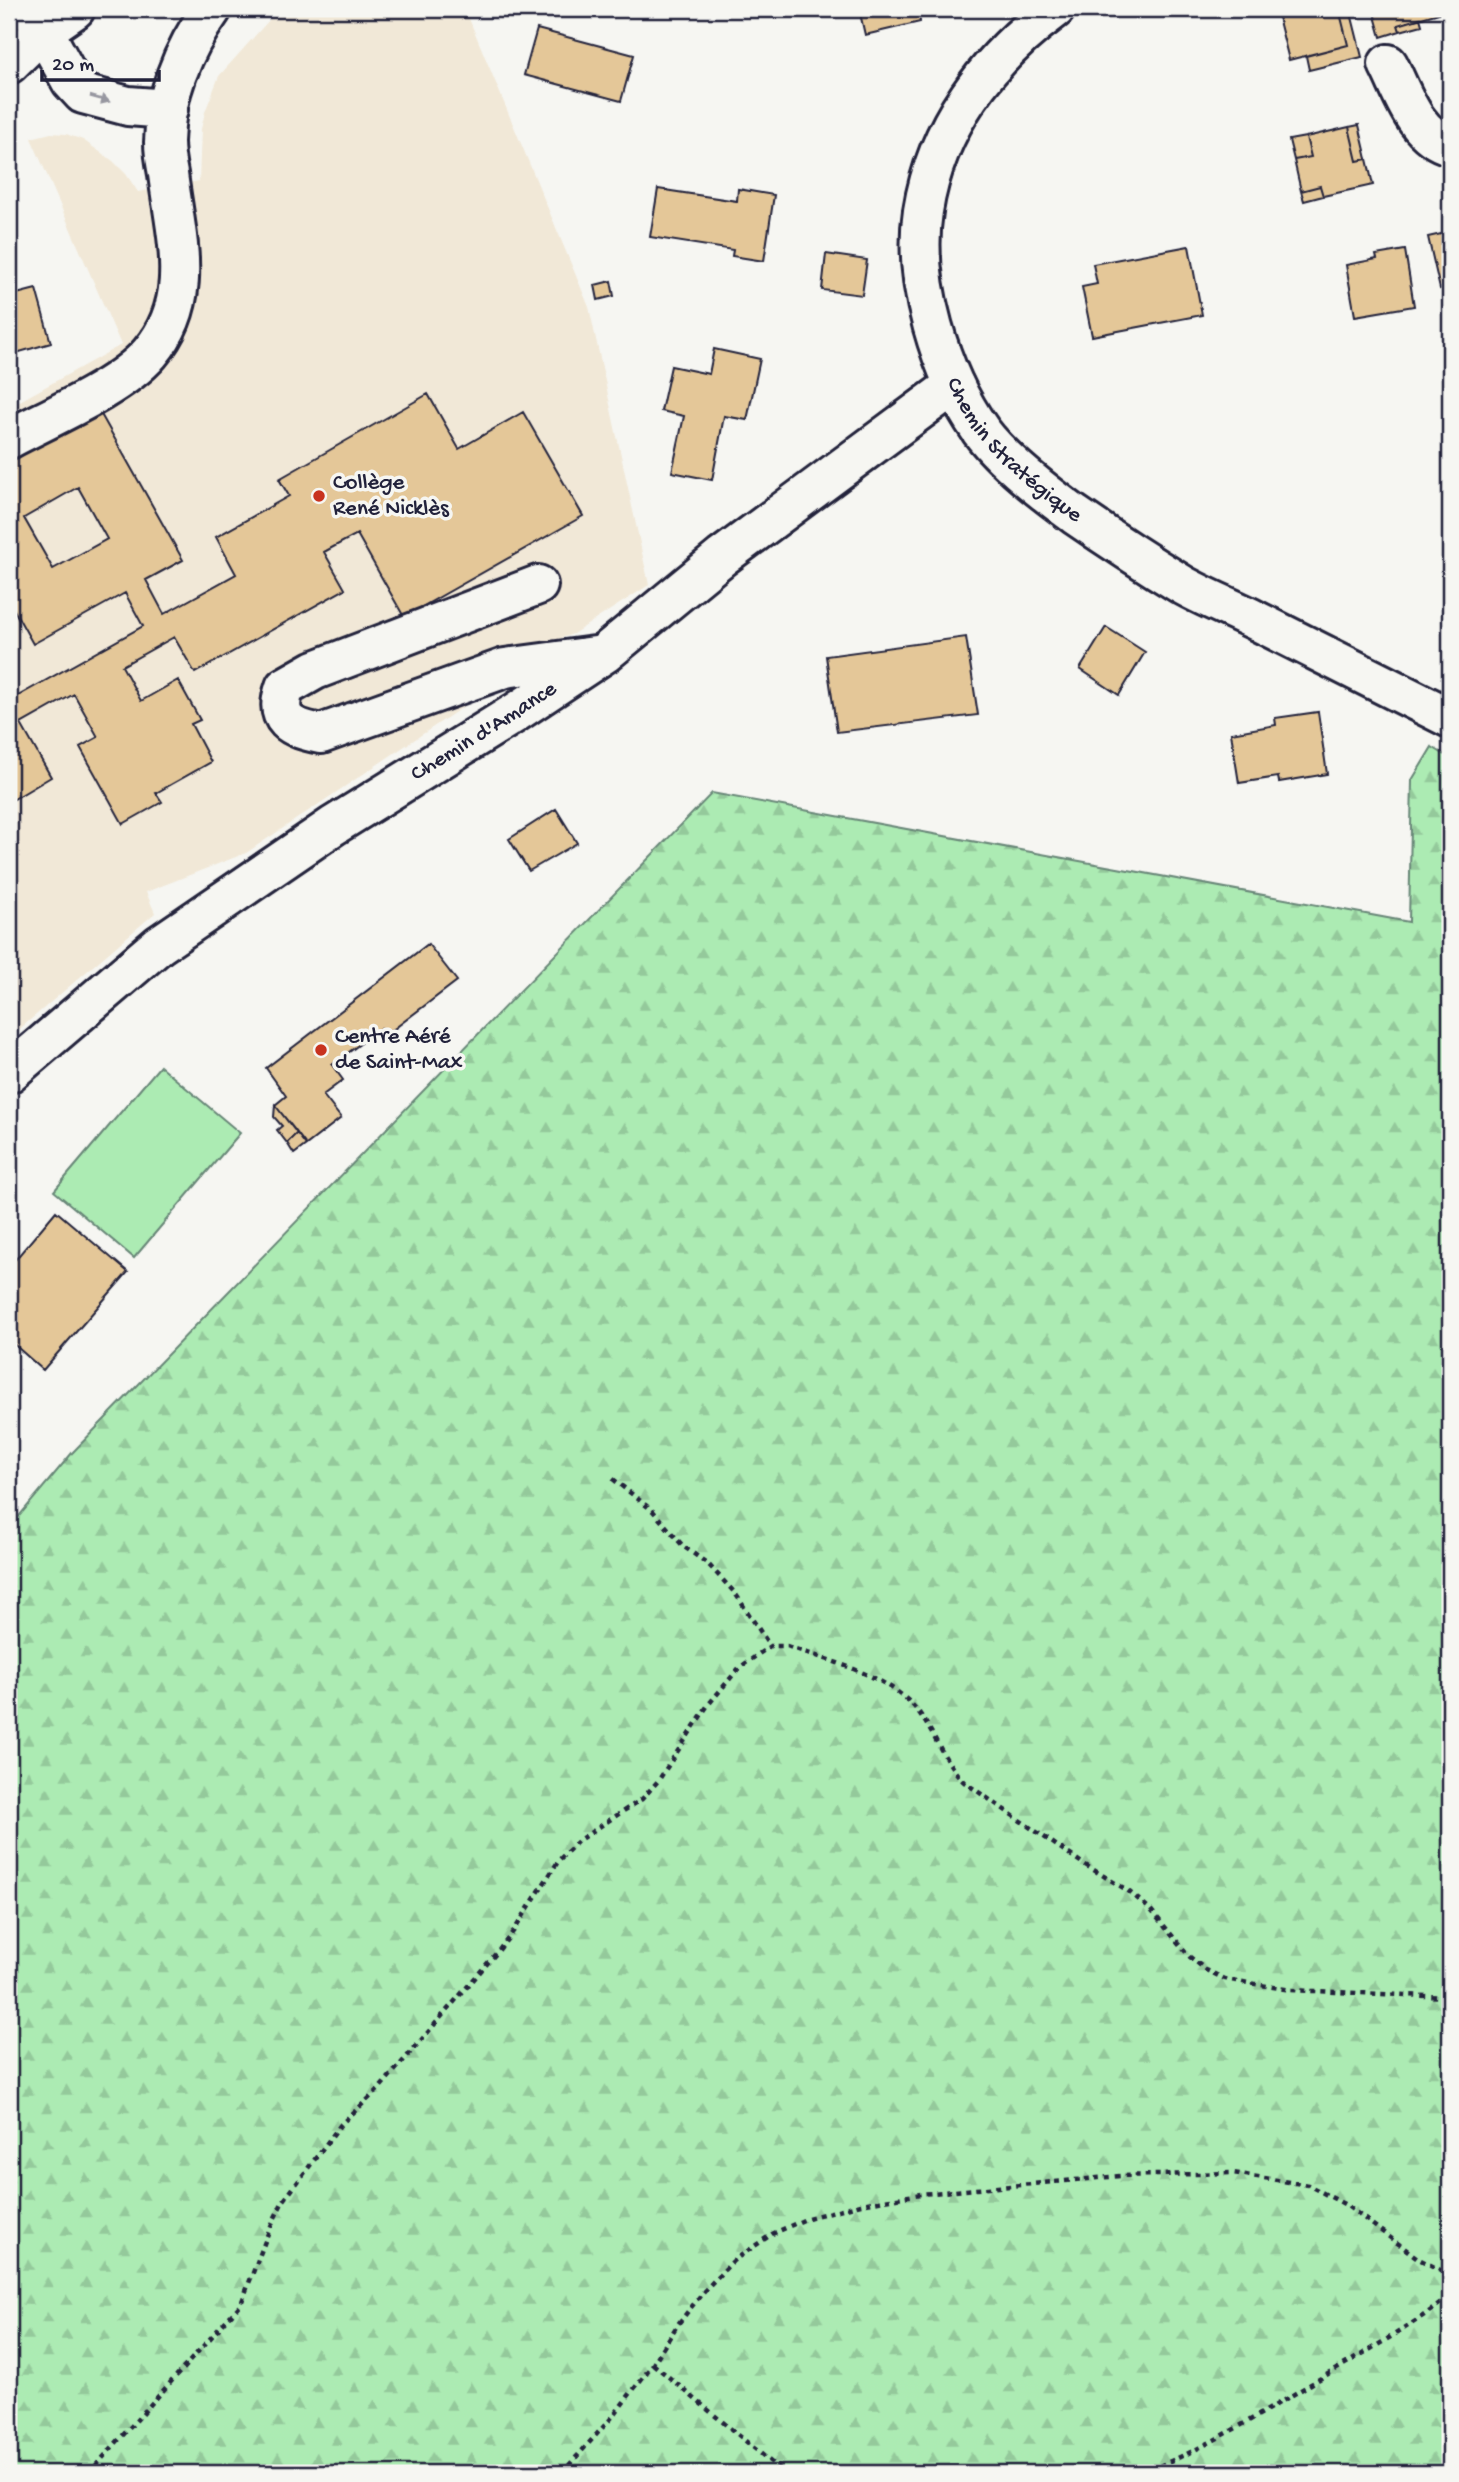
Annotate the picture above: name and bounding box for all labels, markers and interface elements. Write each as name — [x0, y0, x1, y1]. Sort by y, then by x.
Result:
scale bar — [42, 38, 159, 82]
text: 20 m — [52, 54, 94, 79]
one-way arrow — [90, 95, 111, 105]
street label: Chemin Stratégique — [940, 373, 1088, 530]
place label: Collège René Nicklès — [333, 470, 449, 523]
marker: Collège René Nicklès — [311, 488, 327, 504]
street label: Chemin d'Amance — [406, 675, 563, 788]
place label: Centre Aéré de Saint-Max — [335, 1024, 463, 1077]
marker: Centre Aéré de Saint-Max — [313, 1042, 329, 1058]

